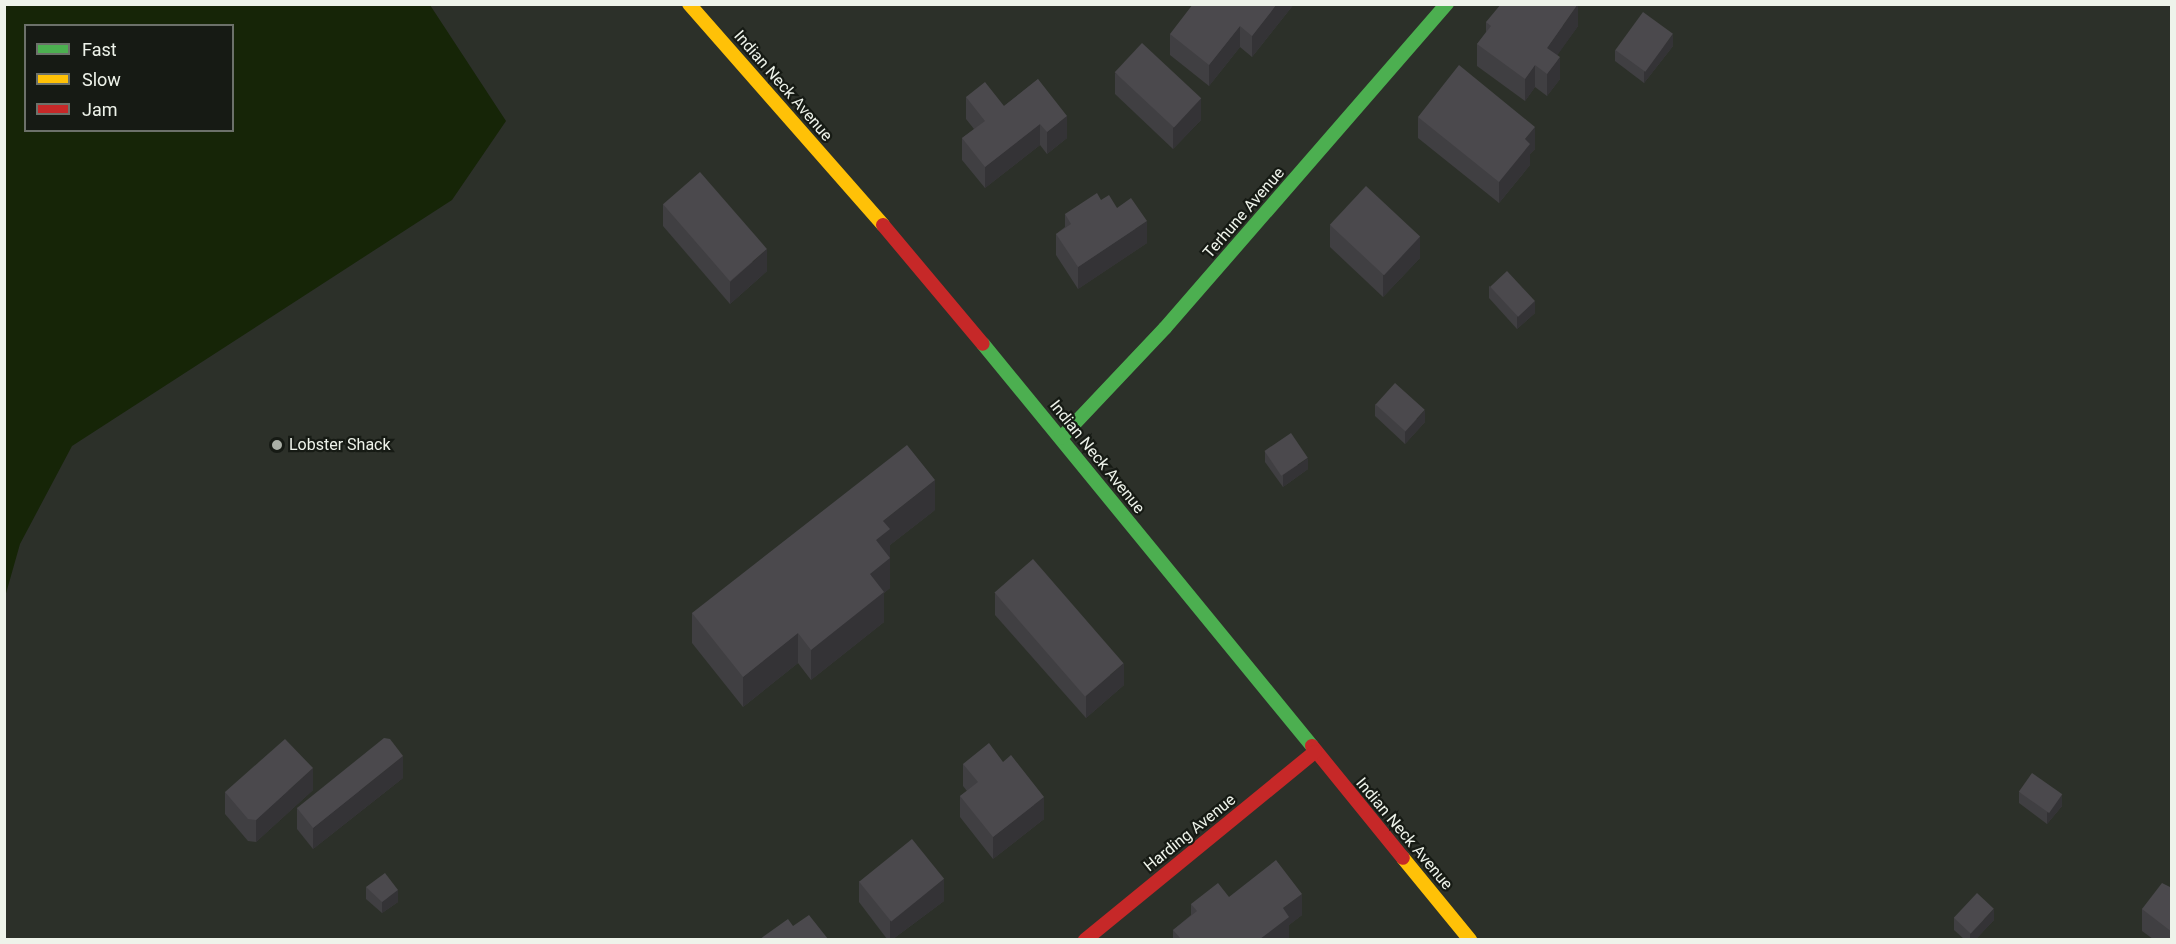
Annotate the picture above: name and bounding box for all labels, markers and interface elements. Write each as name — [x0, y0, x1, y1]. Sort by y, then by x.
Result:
legend — [24, 24, 234, 132]
street label: Indian Neck Avenue — [730, 27, 836, 145]
text: Fast — [82, 39, 117, 60]
text: Slow — [82, 69, 121, 90]
text: Jam — [82, 99, 118, 120]
street label: Terhune Avenue — [1199, 164, 1289, 262]
street label: Indian Neck Avenue — [1045, 396, 1149, 518]
place label: Lobster Shack — [289, 435, 391, 455]
marker: Lobster Shack — [270, 438, 284, 452]
street label: Indian Neck Avenue — [1352, 774, 1456, 894]
street label: Harding Avenue — [1140, 790, 1240, 876]

